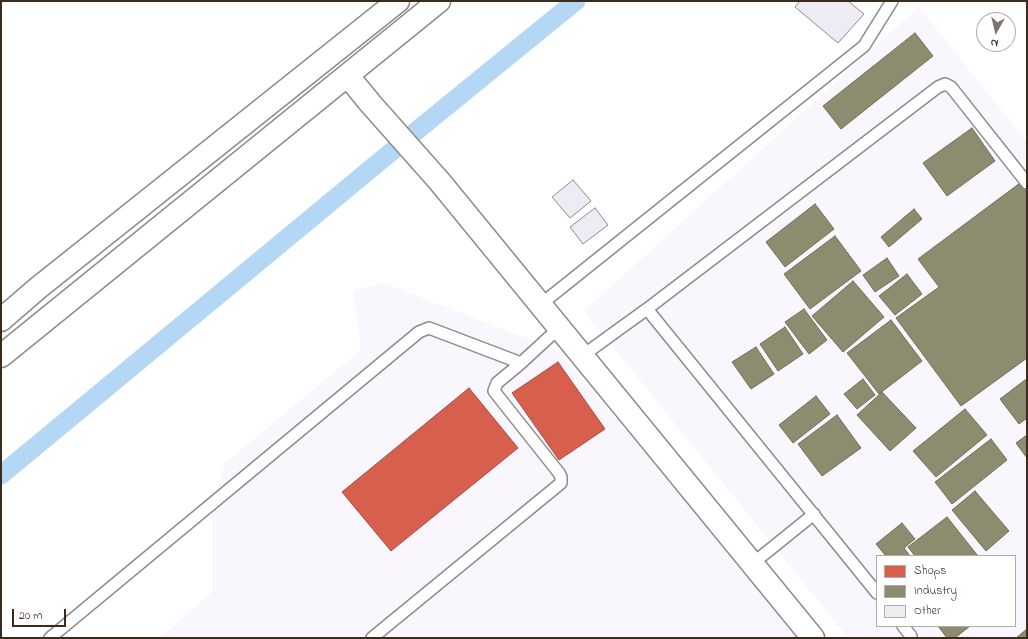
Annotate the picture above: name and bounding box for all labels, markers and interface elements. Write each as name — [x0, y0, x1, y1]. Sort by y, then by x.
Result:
north arrow — [976, 12, 1016, 52]
text: N — [990, 34, 999, 51]
legend — [876, 555, 1016, 627]
text: Shops — [914, 562, 946, 580]
text: Industry — [914, 582, 957, 600]
scale bar — [14, 601, 68, 627]
text: Other — [914, 602, 941, 620]
text: 20 m — [19, 607, 42, 625]

